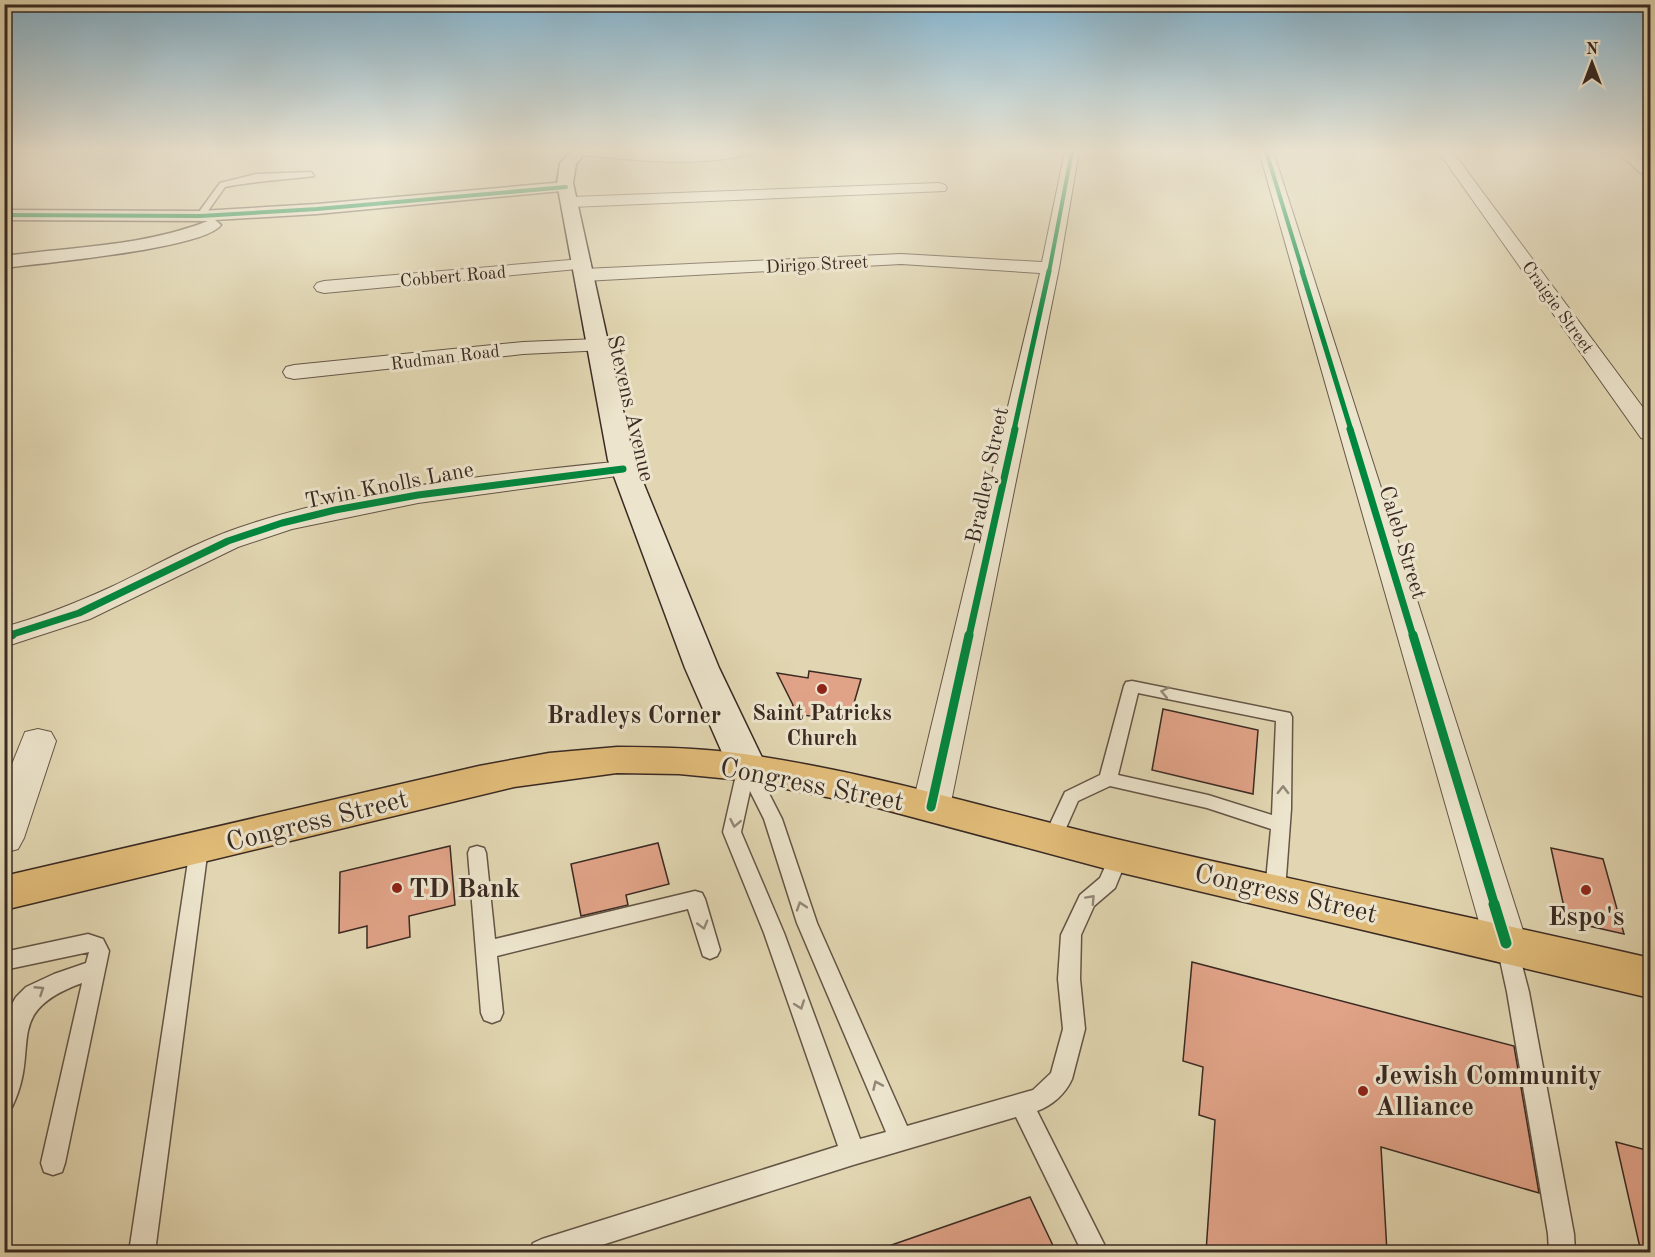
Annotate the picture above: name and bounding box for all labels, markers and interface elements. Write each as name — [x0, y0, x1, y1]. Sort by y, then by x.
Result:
north arrow — [1562, 33, 1622, 93]
text: N — [1586, 42, 1599, 58]
street label: Dirigo Street — [765, 253, 869, 277]
street label: Craigie Street — [1518, 258, 1596, 357]
street label: Cobbert Road — [399, 263, 507, 291]
street label: Stevens Avenue — [603, 333, 658, 484]
street label: Rudman Road — [389, 342, 501, 374]
street label: Bradley Street — [963, 405, 1013, 546]
street label: Twin Knolls Lane — [303, 459, 476, 513]
street label: Caleb Street — [1374, 483, 1430, 602]
marker: Saint Patricks Church — [815, 682, 829, 696]
one-way arrow — [1160, 686, 1170, 699]
place label: Saint Patricks Church — [752, 703, 892, 750]
district label: Bradleys Corner — [547, 705, 721, 729]
street label: Congress Street — [718, 754, 906, 817]
street label: Congress Street — [224, 786, 411, 857]
one-way arrow — [1277, 786, 1289, 795]
one-way arrow — [729, 818, 741, 828]
street label: Congress Street — [1192, 860, 1380, 929]
place label: TD Bank — [409, 876, 520, 903]
marker: TD Bank — [390, 881, 404, 895]
marker: Espo's — [1579, 883, 1593, 897]
one-way arrow — [1084, 895, 1095, 905]
one-way arrow — [796, 901, 808, 912]
place label: Espo's — [1548, 904, 1624, 931]
one-way arrow — [696, 919, 708, 930]
one-way arrow — [34, 986, 44, 998]
one-way arrow — [792, 999, 805, 1010]
place label: Jewish Community Alliance — [1375, 1063, 1602, 1121]
one-way arrow — [873, 1081, 885, 1092]
marker: Jewish Community Alliance — [1356, 1084, 1370, 1098]

